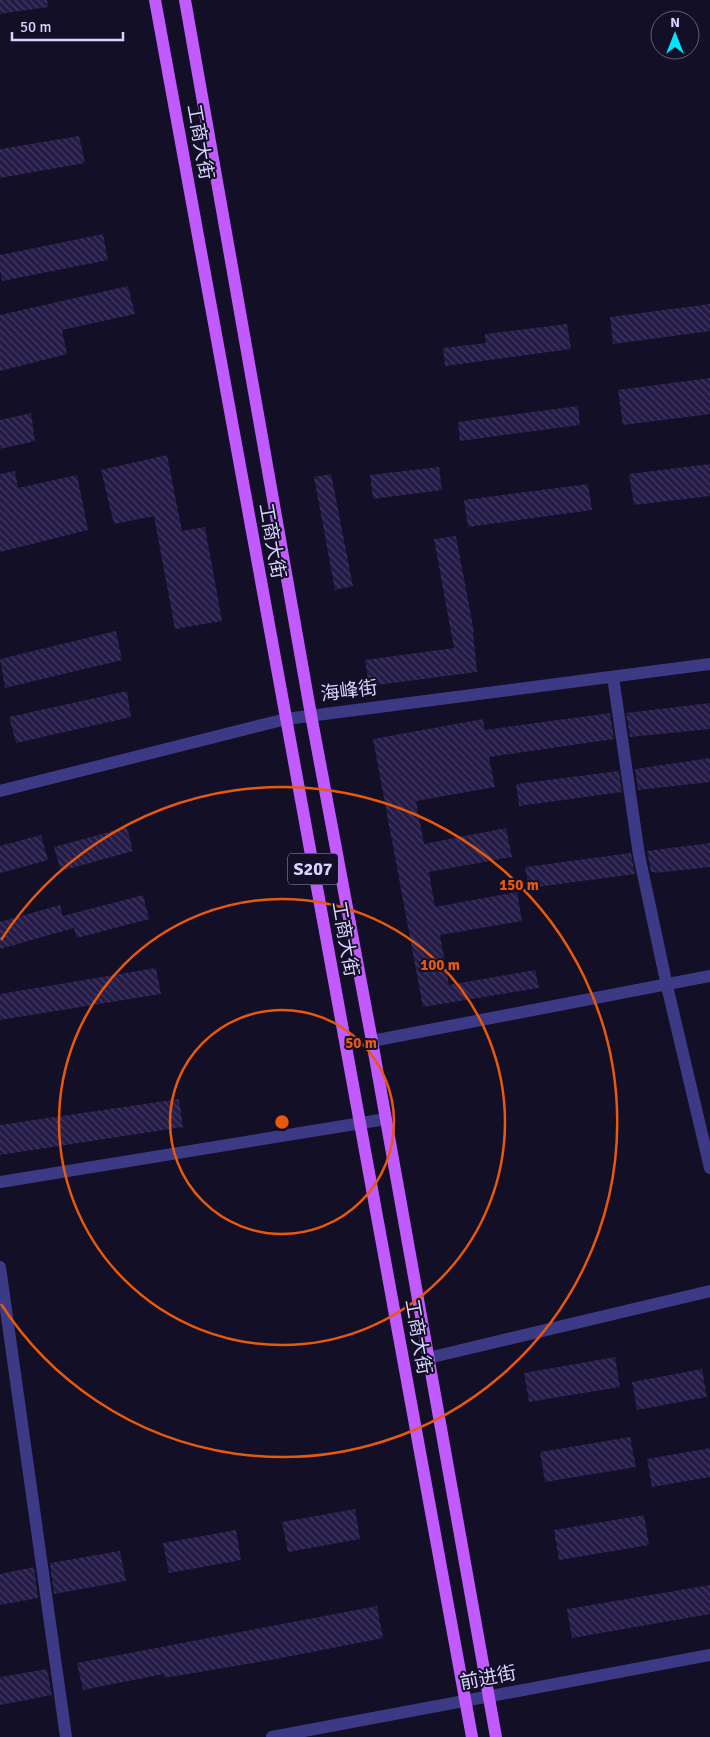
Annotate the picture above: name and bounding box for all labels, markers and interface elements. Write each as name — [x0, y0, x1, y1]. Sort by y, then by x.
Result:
scale bar — [12, 10, 124, 42]
north arrow — [650, 10, 700, 60]
text: N — [670, 14, 680, 31]
text: 50 m — [20, 18, 51, 36]
street label: 工商大街 — [182, 102, 218, 182]
street label: 工商大街 — [254, 501, 290, 581]
street label: 海峰街 — [319, 676, 379, 706]
road number: S207 — [288, 854, 338, 884]
text: 150 m — [499, 876, 539, 894]
street label: 工商大街 — [327, 899, 363, 979]
text: 100 m — [420, 956, 460, 974]
text: 50 m — [345, 1034, 377, 1052]
centre of rings — [273, 1113, 291, 1131]
street label: 工商大街 — [400, 1297, 436, 1377]
street label: 前进街 — [458, 1661, 518, 1695]

